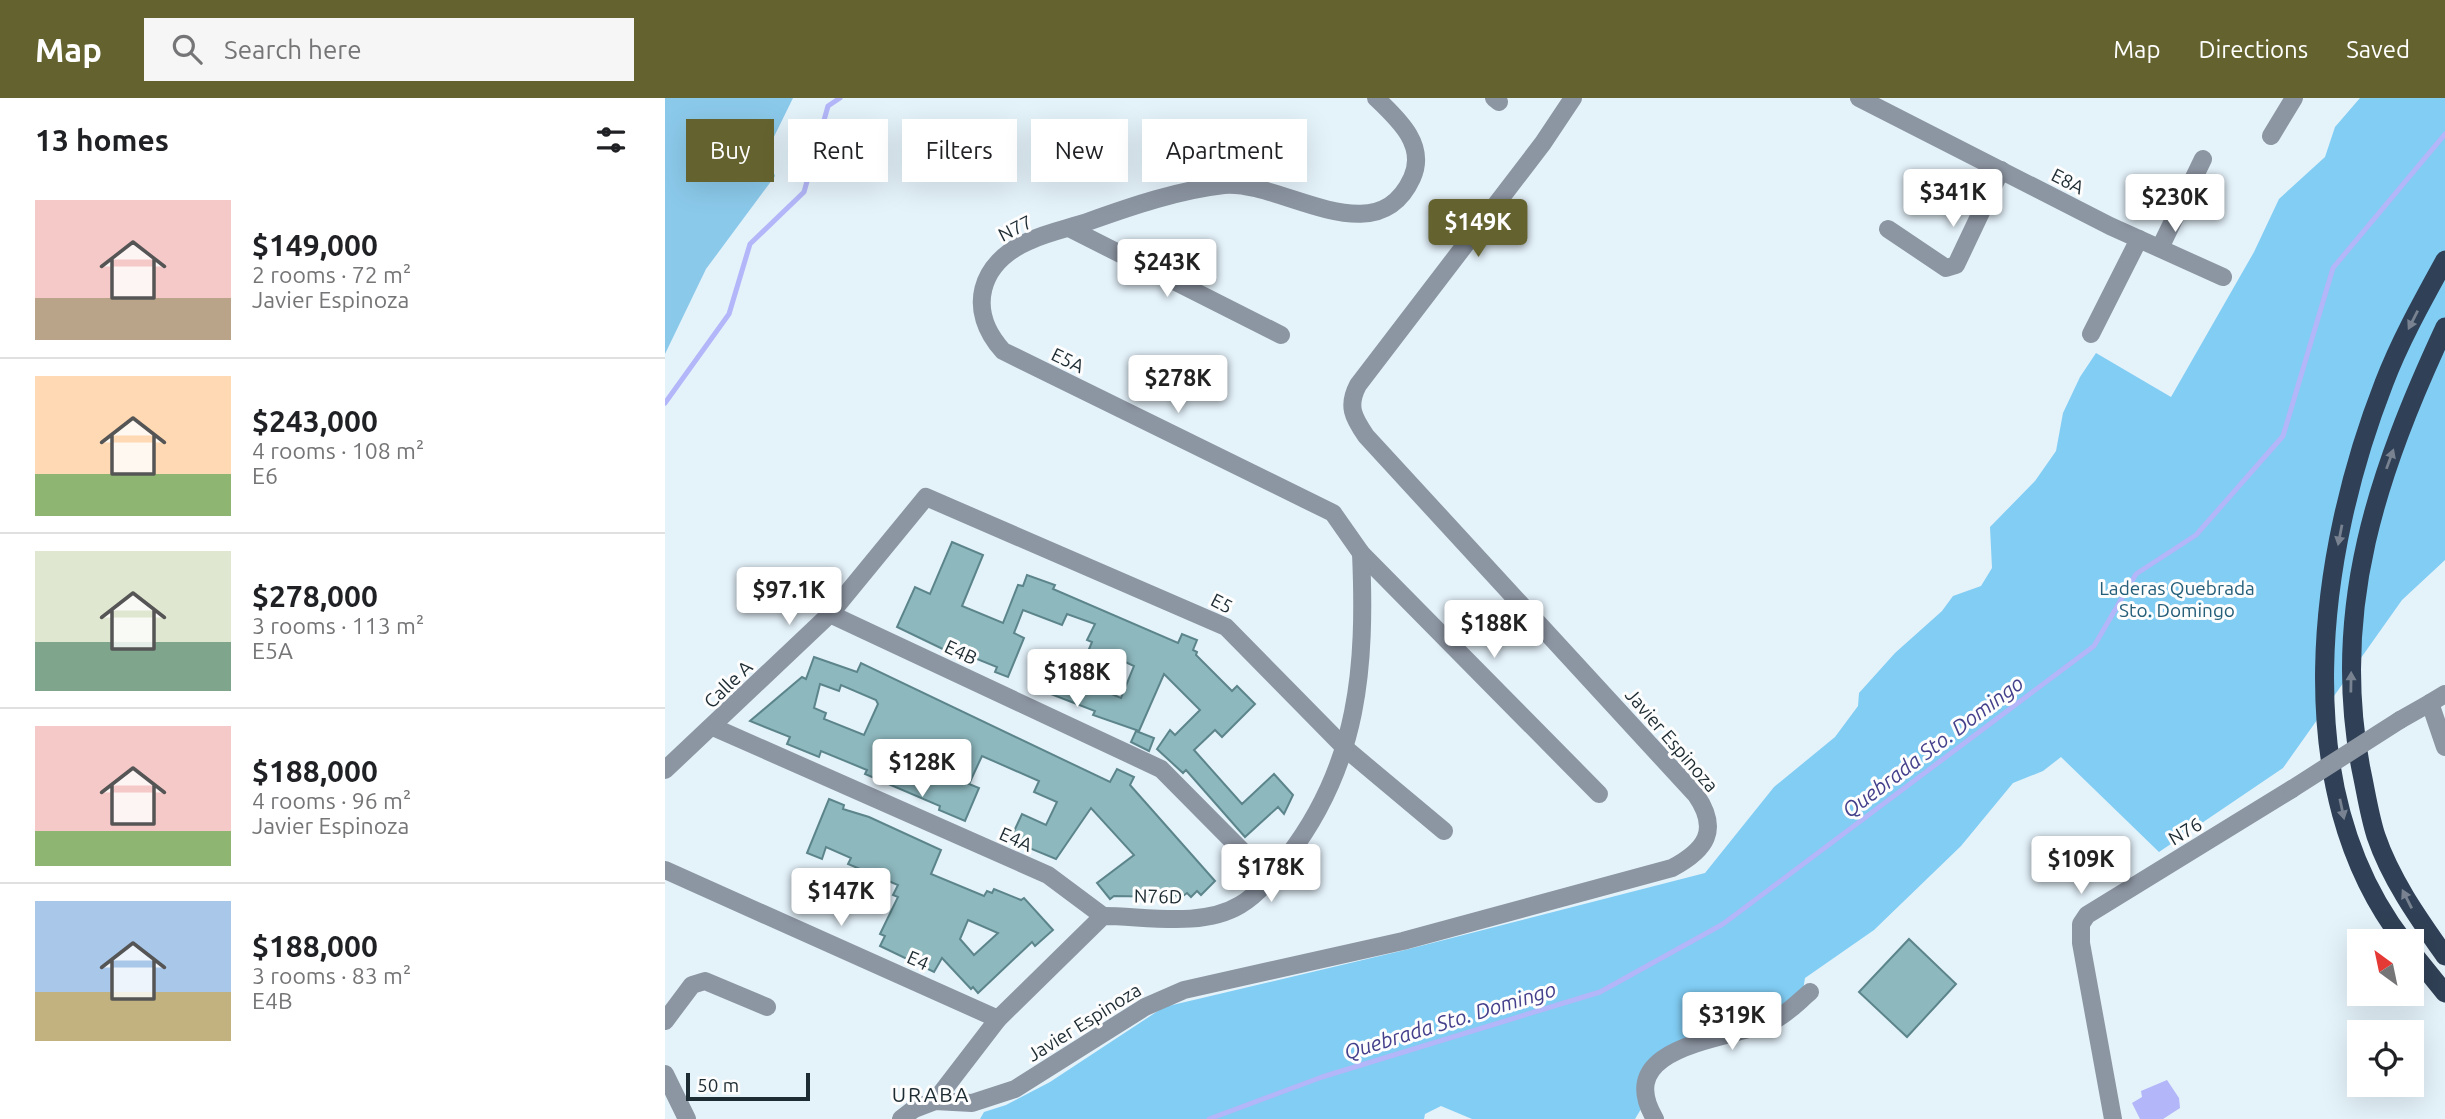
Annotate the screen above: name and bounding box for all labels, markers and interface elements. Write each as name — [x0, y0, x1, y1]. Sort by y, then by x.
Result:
search box — [144, 18, 634, 81]
icon: search — [168, 30, 206, 68]
text: Map — [35, 31, 102, 68]
text: Search here — [224, 35, 362, 64]
text: Map — [2113, 36, 2160, 63]
text: Directions — [2198, 36, 2308, 63]
text: Saved — [2346, 36, 2410, 63]
chip: Buy — [686, 119, 774, 182]
chip: Rent — [788, 119, 888, 182]
chip: Filters — [902, 119, 1017, 182]
chip: New — [1031, 119, 1128, 182]
chip: Apartment — [1142, 119, 1307, 182]
icon: filters — [592, 121, 630, 159]
text: 13 homes — [35, 123, 169, 157]
street label: E8A — [2048, 164, 2089, 199]
pin: $341K — [1904, 170, 2002, 229]
pin: $230K — [2126, 174, 2224, 234]
text: $341K — [1919, 179, 1987, 204]
text: $230K — [2141, 184, 2209, 209]
pin: $149K — [1429, 200, 1527, 259]
text: $149K — [1444, 209, 1512, 234]
street label: N77 — [994, 210, 1036, 246]
icon: home — [91, 228, 175, 312]
text: $149,000 — [252, 228, 378, 262]
pin: $243K — [1118, 240, 1216, 299]
text: $243K — [1133, 249, 1201, 274]
text: 2 rooms · 72 m² — [252, 262, 411, 287]
text: Javier Espinoza — [252, 287, 409, 312]
one-way arrow — [2408, 310, 2419, 330]
street label: E5A — [1048, 343, 1089, 378]
pin: $278K — [1129, 356, 1227, 415]
text: $278K — [1144, 365, 1212, 390]
icon: home — [91, 404, 175, 488]
text: $243,000 — [252, 404, 378, 438]
text: 4 rooms · 108 m² — [252, 438, 424, 463]
one-way arrow — [2385, 449, 2396, 470]
text: E6 — [252, 463, 278, 488]
one-way arrow — [2335, 524, 2346, 546]
pin: $97.1K — [732, 568, 846, 627]
text: $97.1K — [753, 577, 825, 602]
park label: Laderas Quebrada Sto. Domingo — [2099, 577, 2255, 621]
icon: home — [91, 579, 175, 663]
text: $278,000 — [252, 579, 378, 613]
street label: E5 — [1207, 588, 1237, 618]
pin: $188K — [1445, 601, 1543, 660]
text: $188K — [1460, 610, 1528, 635]
text: 3 rooms · 113 m² — [252, 613, 424, 638]
street label: E4B — [941, 635, 981, 669]
text: E5A — [252, 638, 293, 663]
pin: $188K — [1028, 650, 1126, 709]
street label: Calle A — [699, 655, 757, 712]
text: $188K — [1043, 659, 1111, 684]
water label: Quebrada Sto. Domingo — [1837, 670, 2028, 823]
one-way arrow — [2345, 670, 2357, 692]
street label: Javier Espinoza — [1621, 684, 1723, 796]
pin: $128K — [873, 740, 971, 799]
text: $128K — [888, 749, 956, 774]
icon: home — [91, 754, 175, 838]
text: $188,000 — [252, 754, 378, 788]
text: 4 rooms · 96 m² — [252, 788, 411, 813]
one-way arrow — [2336, 798, 2347, 820]
text: Javier Espinoza — [252, 813, 409, 838]
street label: N76 — [2164, 813, 2206, 849]
street label: E4A — [996, 822, 1036, 856]
pin: $109K — [2032, 836, 2130, 896]
pin: $178K — [1222, 844, 1320, 904]
text: $109K — [2047, 846, 2115, 871]
text: $178K — [1237, 854, 1305, 879]
pin: $147K — [792, 868, 890, 928]
text: $147K — [807, 878, 875, 903]
street label: N76D — [1134, 885, 1182, 907]
one-way arrow — [2402, 889, 2413, 909]
icon: home — [91, 929, 175, 1013]
text: $188,000 — [252, 929, 378, 963]
north arrow — [2347, 929, 2424, 1006]
map controls — [2347, 929, 2424, 1097]
street label: E4 — [904, 946, 932, 974]
text: 3 rooms · 83 m² — [252, 963, 411, 988]
water label: Quebrada Sto. Domingo — [1341, 976, 1559, 1065]
street label: Javier Espinoza — [1023, 978, 1145, 1066]
text: E4B — [252, 988, 292, 1013]
pin: $319K — [1683, 992, 1781, 1052]
text: $319K — [1698, 1002, 1766, 1027]
button: locate — [2347, 1020, 2424, 1097]
scale bar — [686, 1070, 810, 1102]
text: 50 m — [697, 1074, 739, 1096]
district label: URABA — [892, 1082, 970, 1106]

